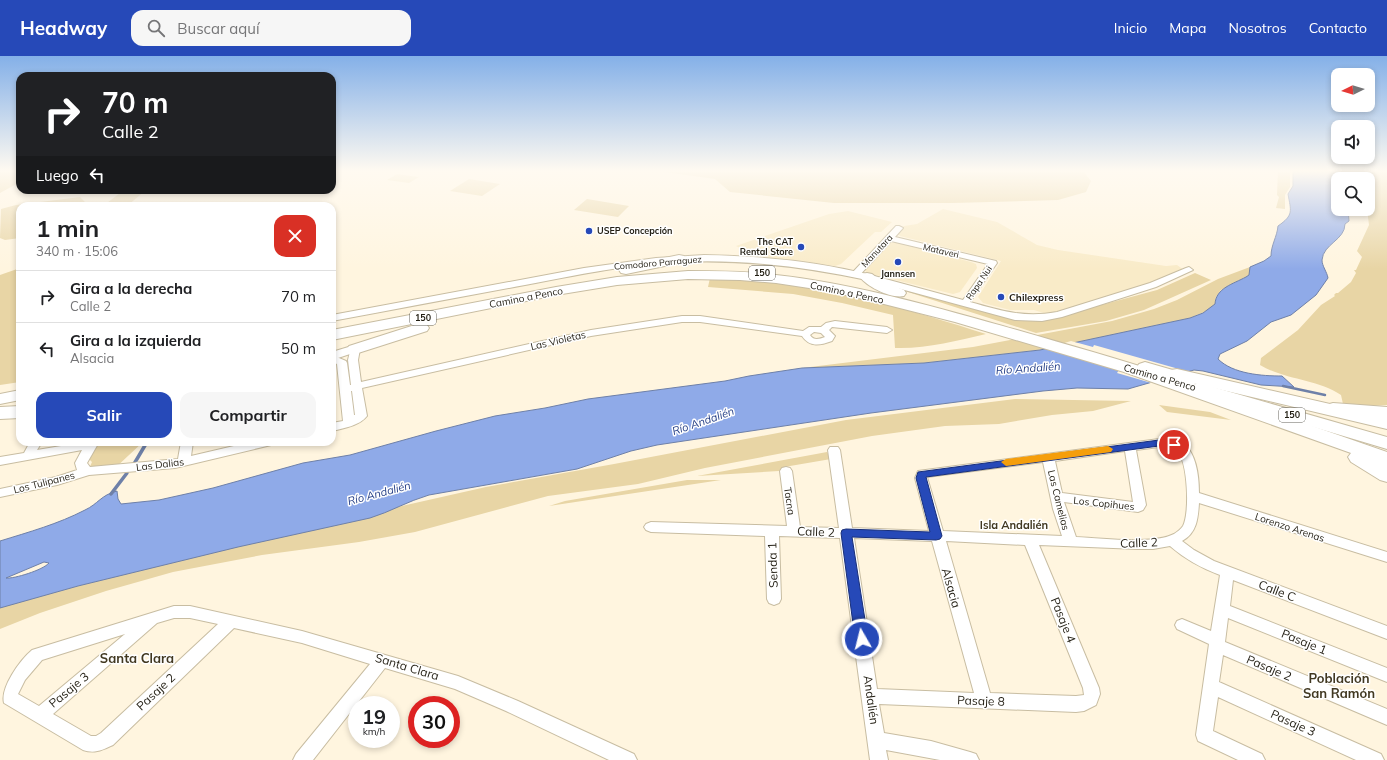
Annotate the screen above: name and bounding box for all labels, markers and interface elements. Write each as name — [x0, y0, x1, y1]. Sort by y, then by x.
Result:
search box — [131, 10, 411, 46]
text: Headway — [20, 16, 107, 40]
icon: search — [145, 17, 167, 39]
text: Buscar aquí — [177, 19, 260, 38]
text: Inicio — [1114, 19, 1147, 37]
text: Mapa — [1169, 19, 1207, 37]
text: Nosotros — [1229, 19, 1287, 37]
text: Contacto — [1309, 19, 1367, 37]
north arrow — [1331, 68, 1375, 112]
map controls — [1331, 68, 1375, 216]
text: 70 m — [102, 85, 168, 120]
icon: right — [36, 88, 88, 140]
text: Calle 2 — [102, 120, 159, 143]
button: sound — [1331, 120, 1375, 164]
icon: left — [86, 164, 108, 186]
text: Luego — [36, 166, 78, 185]
button: search — [1331, 172, 1375, 216]
text: 1 min — [36, 213, 99, 243]
button: close — [274, 215, 316, 257]
place label: USEP Concepción — [597, 225, 672, 236]
marker: USEP Concepción — [584, 226, 594, 236]
street label: Manutara — [859, 232, 895, 269]
place label: The CAT Rental Store — [740, 236, 793, 257]
street label: Mataveri — [922, 241, 960, 260]
marker: The CAT Rental Store — [796, 242, 806, 252]
text: 340 m · 15:06 — [36, 243, 118, 259]
street label: Comodoro Parraguez — [613, 253, 703, 272]
marker: Jannsen — [893, 257, 903, 267]
street label: Rapa Nui — [963, 264, 994, 302]
road number: 150 — [749, 266, 775, 280]
place label: Jannsen — [881, 268, 915, 279]
street label: Camino a Penco — [809, 278, 885, 307]
text: Gira a la derecha — [70, 279, 192, 298]
street label: Camino a Penco — [488, 284, 564, 311]
icon: right — [36, 286, 58, 308]
text: 70 m — [281, 287, 316, 306]
place label: Chilexpress — [1009, 291, 1064, 304]
marker: Chilexpress — [996, 292, 1006, 302]
text: Calle 2 — [70, 298, 111, 314]
road number: 150 — [410, 311, 436, 325]
street label: Las Violetas — [529, 328, 587, 353]
text: Gira a la izquierda — [70, 331, 201, 350]
icon: left — [36, 338, 58, 360]
text: 50 m — [281, 339, 316, 358]
text: Alsacia — [70, 350, 114, 366]
water label: Río Andalién — [995, 359, 1061, 377]
street label: Camino a Penco — [1122, 361, 1198, 394]
button: Salir — [36, 392, 172, 438]
button: Compartir — [180, 392, 316, 438]
water label: Río Andalién — [670, 404, 736, 438]
road number: 150 — [1279, 408, 1305, 422]
pin — [1157, 428, 1191, 462]
icon: arrive — [1163, 434, 1185, 456]
street label: Las Dalias — [135, 455, 185, 474]
street label: Los Tulipanes — [12, 469, 76, 496]
street label: Las Camelias — [1045, 469, 1072, 532]
water label: Río Andalién — [346, 478, 412, 508]
street label: Tacna — [781, 486, 798, 516]
street label: Los Copihues — [1073, 494, 1135, 513]
street label: Lorenzo Arenas — [1253, 510, 1326, 545]
district label: Isla Andalién — [980, 518, 1048, 532]
street label: Calle 2 — [797, 523, 835, 540]
street label: Calle 2 — [1120, 534, 1158, 551]
street label: Senda 1 — [764, 542, 781, 588]
street label: Alsacia — [939, 566, 964, 610]
street label: Calle C — [1256, 577, 1298, 604]
street label: Pasaje 4 — [1048, 595, 1079, 645]
position arrow — [841, 618, 883, 660]
street label: Pasaje 1 — [1279, 626, 1329, 657]
district label: Santa Clara — [100, 650, 174, 666]
street label: Santa Clara — [373, 650, 441, 683]
street label: Pasaje 2 — [1244, 651, 1294, 684]
street label: Pasaje 3 — [46, 669, 92, 711]
street label: Pasaje 2 — [133, 670, 178, 713]
district label: Población San Ramón — [1303, 670, 1375, 701]
street label: Andalién — [861, 674, 882, 725]
street label: Pasaje 8 — [957, 692, 1005, 709]
speed limit sign: 30 — [408, 696, 460, 748]
text: 19 — [362, 704, 386, 729]
street label: Pasaje 3 — [1268, 706, 1318, 739]
text: km/h — [363, 725, 385, 738]

